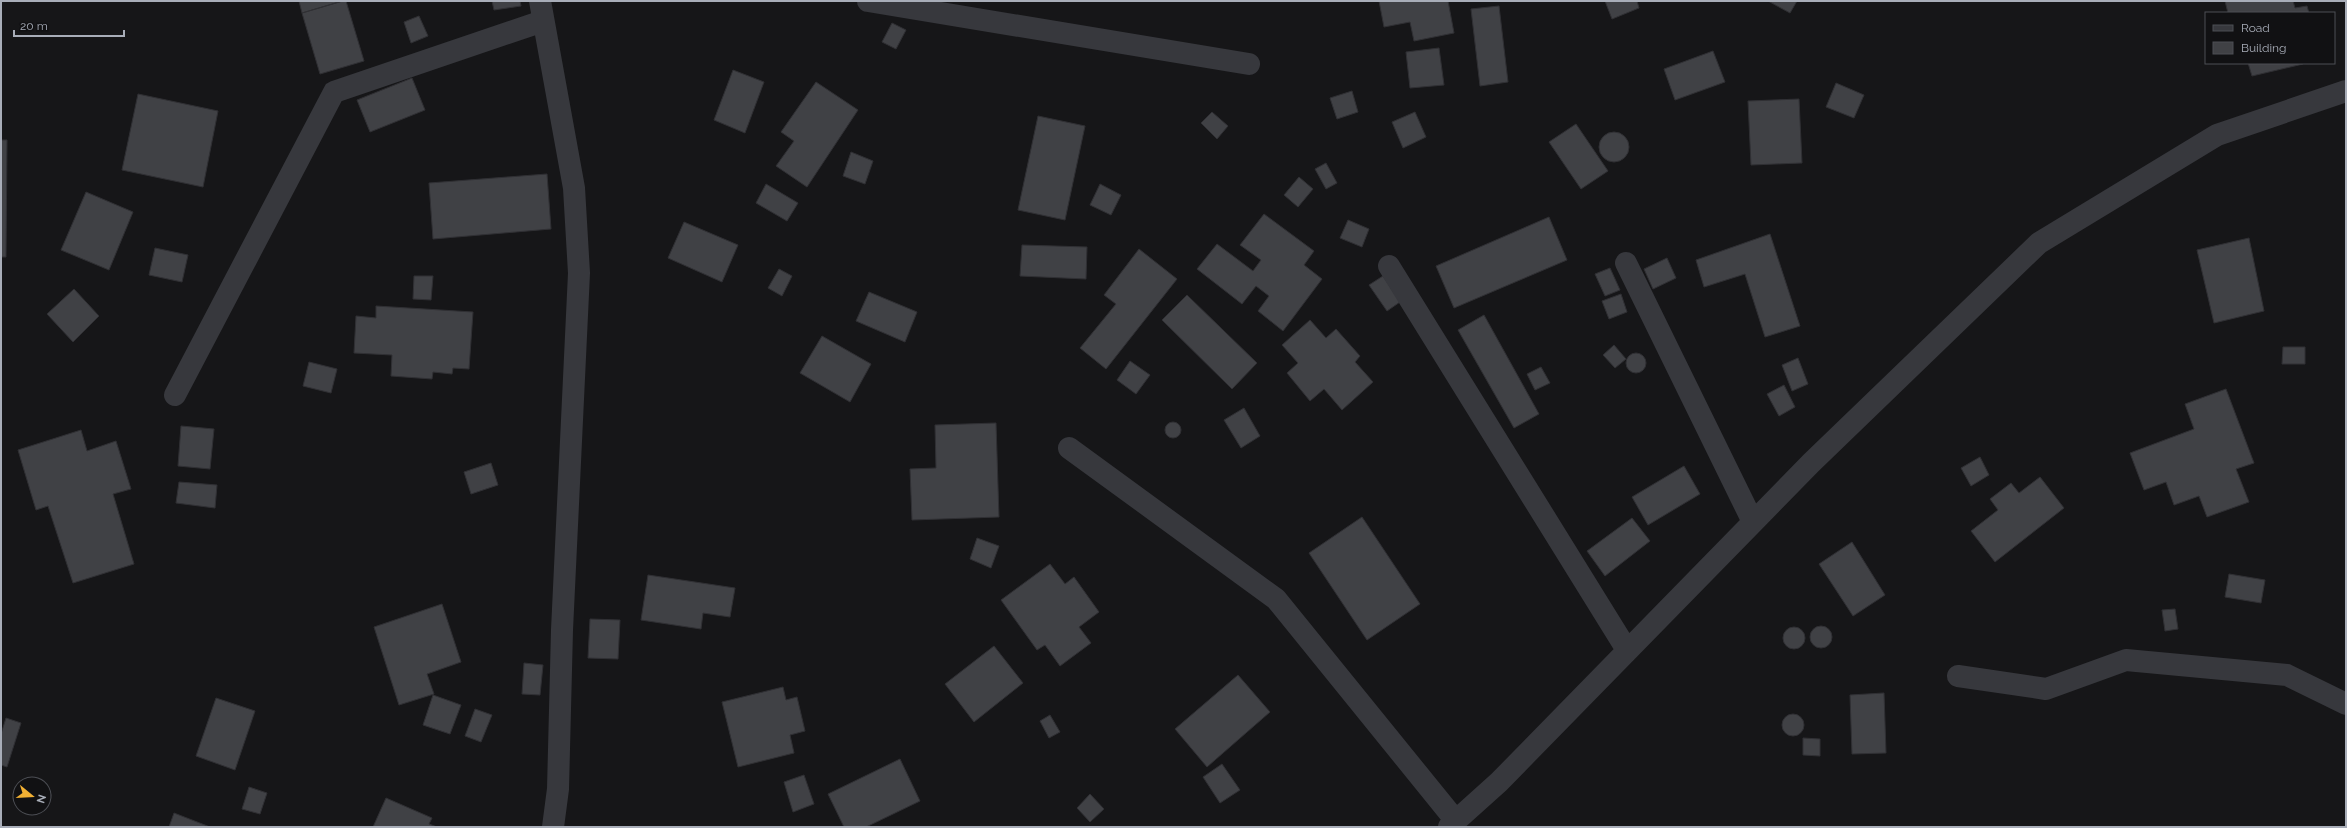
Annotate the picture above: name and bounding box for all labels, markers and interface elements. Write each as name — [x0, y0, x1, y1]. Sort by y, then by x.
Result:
scale bar — [14, 12, 124, 38]
legend — [2205, 12, 2335, 64]
text: 20 m — [20, 19, 48, 33]
text: Road — [2241, 21, 2270, 35]
text: Building — [2241, 41, 2287, 55]
north arrow — [12, 776, 52, 816]
text: N — [34, 793, 49, 805]

